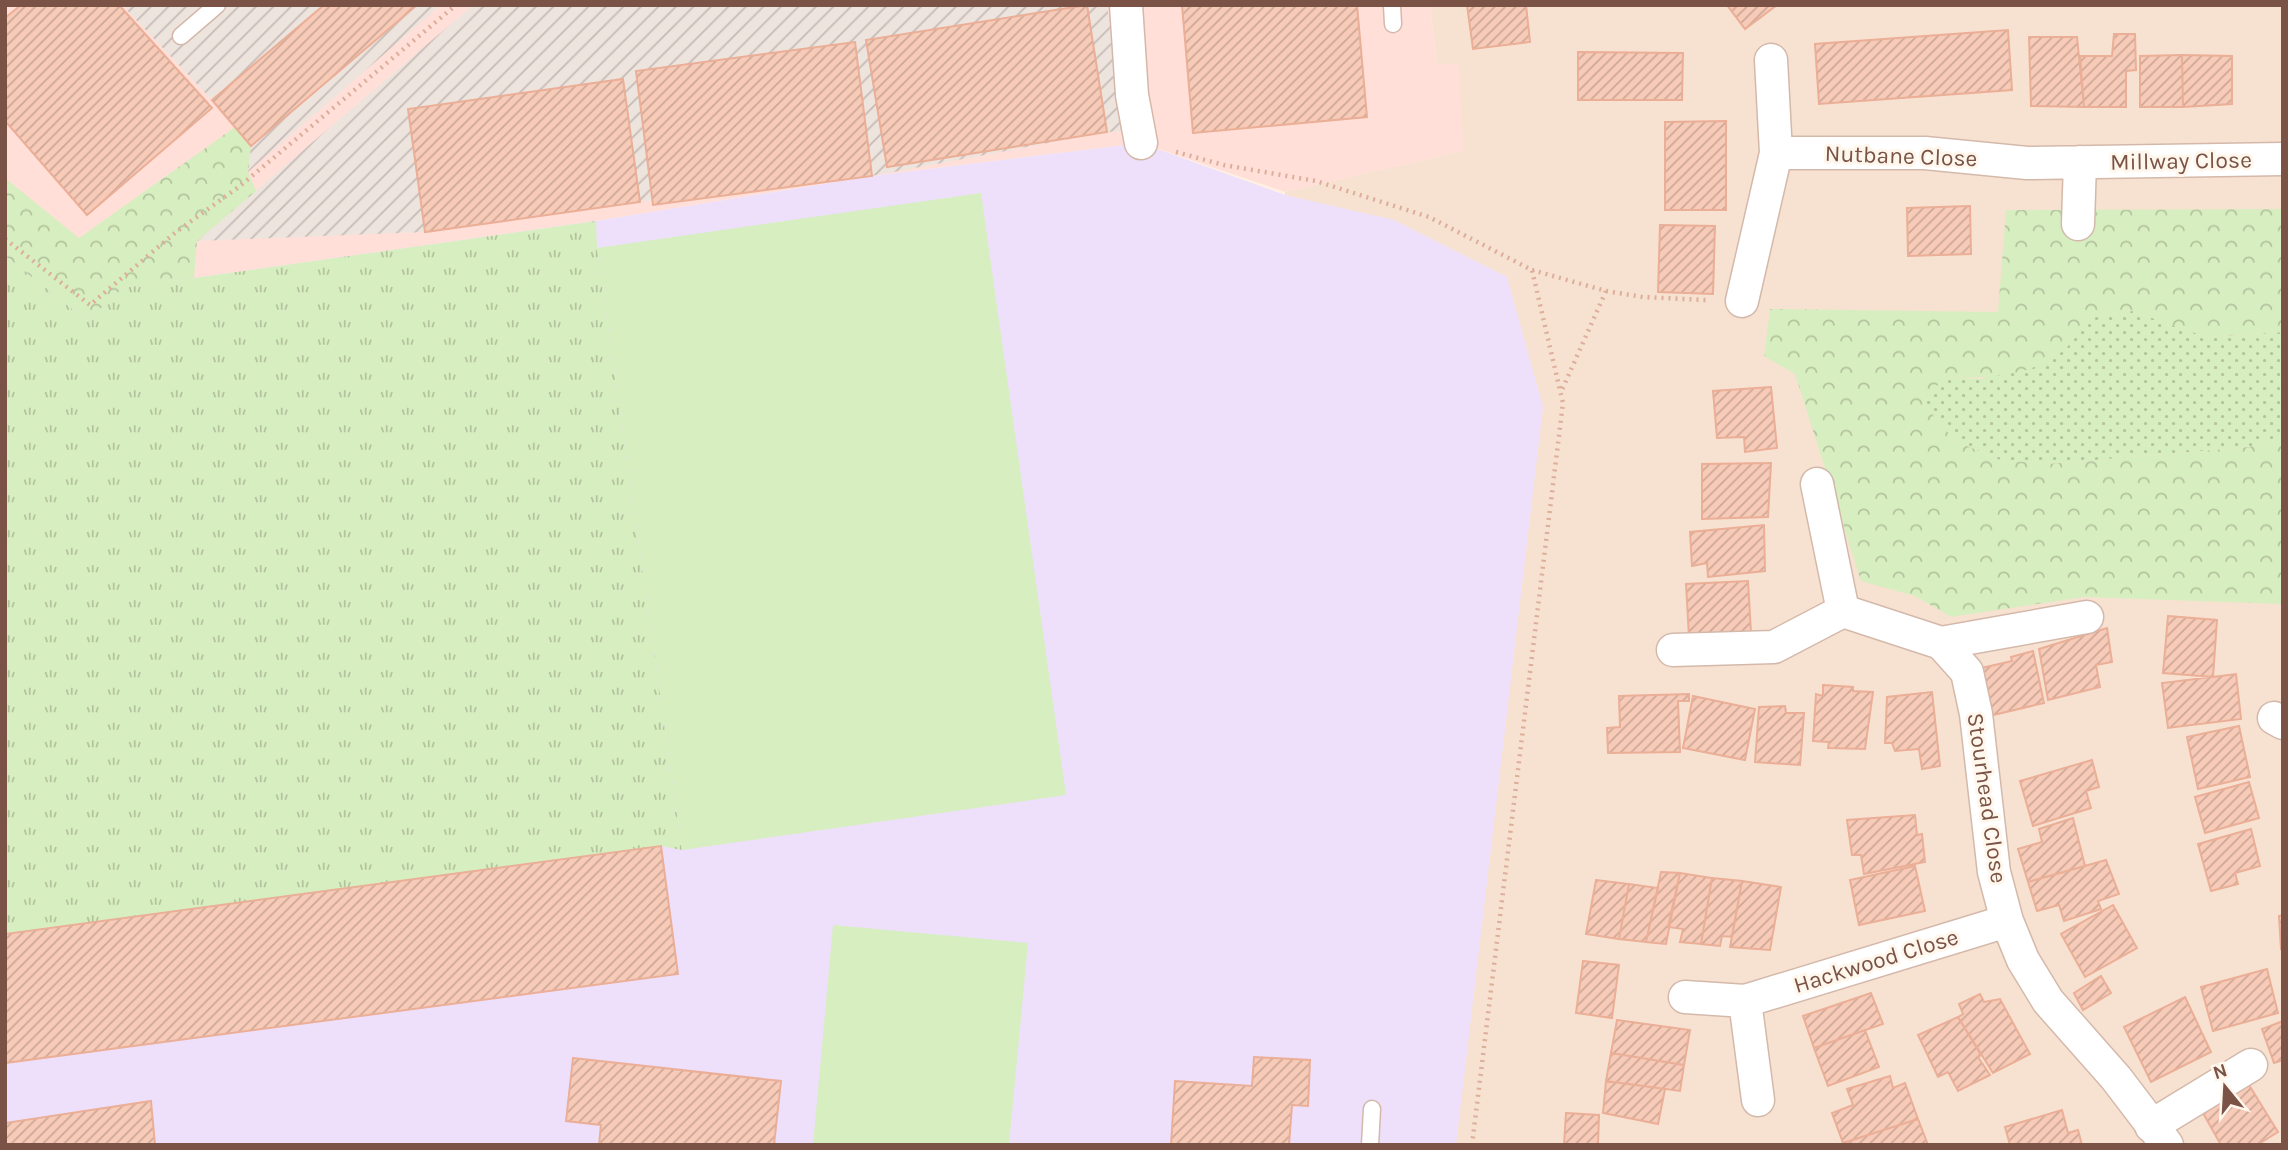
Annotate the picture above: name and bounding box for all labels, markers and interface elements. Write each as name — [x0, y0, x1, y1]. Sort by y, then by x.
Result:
street label: Nutbane Close — [1824, 140, 1978, 172]
street label: Millway Close — [2110, 146, 2252, 176]
street label: Stourhead Close — [1962, 711, 2012, 885]
street label: Hackwood Close — [1790, 923, 1962, 999]
north arrow — [2190, 1052, 2260, 1122]
text: N — [2210, 1059, 2230, 1084]

